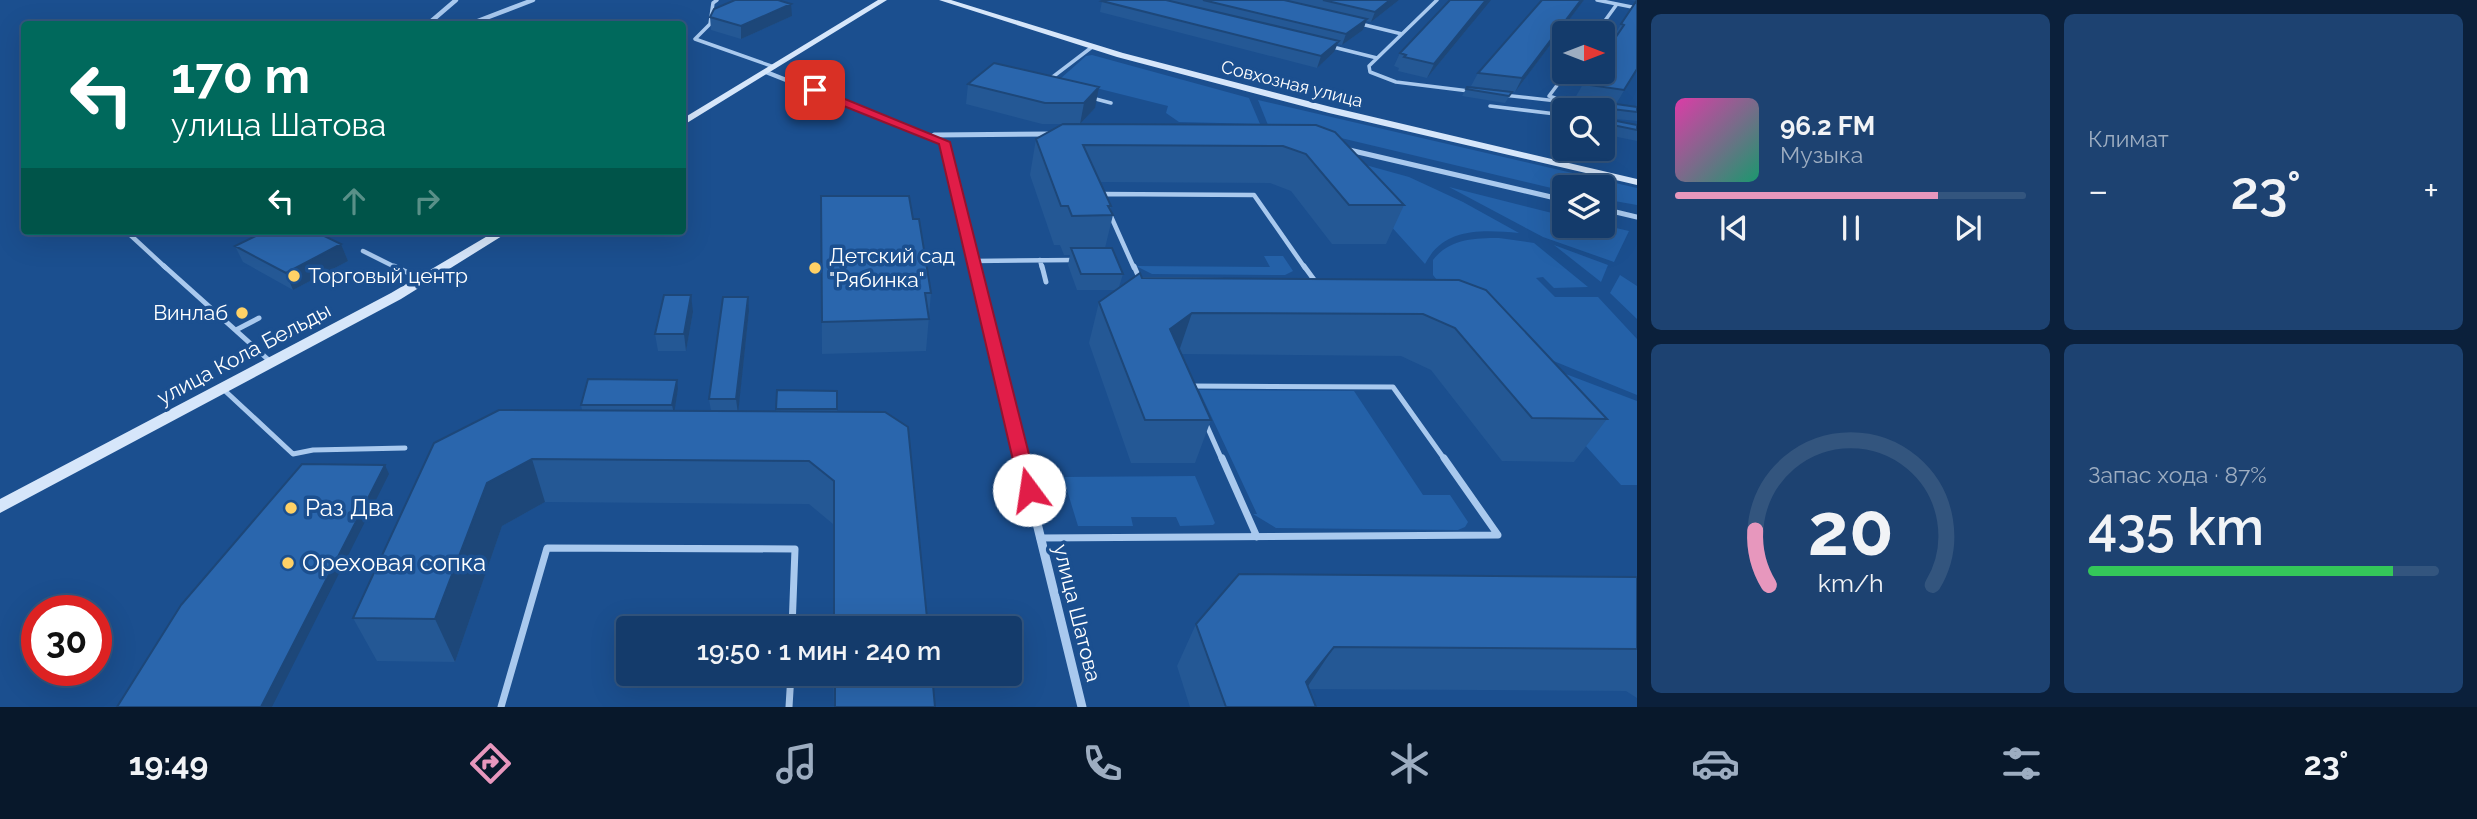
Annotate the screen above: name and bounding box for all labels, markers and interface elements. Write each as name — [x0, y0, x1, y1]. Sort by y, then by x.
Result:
north arrow — [1552, 21, 1615, 84]
map controls — [1552, 21, 1615, 238]
text: 170 m — [171, 47, 310, 104]
icon: left — [56, 49, 147, 140]
street label: Совхозная улица — [1219, 56, 1365, 111]
pin — [785, 60, 845, 120]
icon: arrive — [796, 71, 834, 109]
button: search — [1552, 98, 1615, 161]
text: улица Шатова — [171, 106, 386, 143]
text: 96.2 FM — [1780, 111, 1875, 141]
text: Климат — [2088, 125, 2169, 152]
text: Музыка — [1780, 141, 1863, 168]
text: 23° — [2231, 160, 2301, 221]
text: − — [2088, 168, 2108, 213]
text: + — [2423, 168, 2439, 213]
button: layers — [1552, 175, 1615, 238]
icon: left — [262, 182, 300, 220]
icon: ahead — [335, 182, 373, 220]
icon: right — [408, 182, 446, 220]
icon: previous — [1715, 209, 1753, 247]
icon: pause — [1832, 209, 1870, 247]
icon: next — [1949, 209, 1987, 247]
place label: Детский сад "Рябинка" — [829, 243, 955, 292]
marker: Детский сад "Рябинка" — [807, 260, 823, 276]
place label: Торговый центр — [308, 263, 468, 288]
marker: Торговый центр — [286, 268, 302, 284]
street label: улица Кола Бельды — [153, 297, 335, 410]
place label: Винлаб — [153, 300, 228, 325]
marker: Винлаб — [234, 305, 250, 321]
position arrow — [992, 453, 1066, 527]
text: Запас хода · 87% — [2088, 461, 2267, 488]
text: 20 — [1808, 487, 1893, 572]
place label: Раз Два — [305, 493, 394, 522]
text: 435 km — [2088, 496, 2264, 557]
marker: Раз Два — [283, 500, 299, 516]
street label: улица Шатова — [1048, 541, 1107, 684]
place label: Ореховая сопка — [302, 548, 486, 577]
marker: Ореховая сопка — [280, 555, 296, 571]
text: km/h — [1818, 567, 1883, 597]
speed limit sign: 30 — [21, 595, 112, 686]
text: 19:50 · 1 мин · 240 m — [697, 636, 941, 666]
icon: directions — [466, 739, 515, 788]
icon: music — [772, 739, 821, 788]
icon: phone — [1078, 739, 1127, 788]
icon: climate — [1385, 739, 1434, 788]
icon: car — [1691, 739, 1740, 788]
icon: filters — [1997, 739, 2046, 788]
text: 19:49 — [129, 745, 208, 782]
text: 23° — [2304, 745, 2348, 782]

